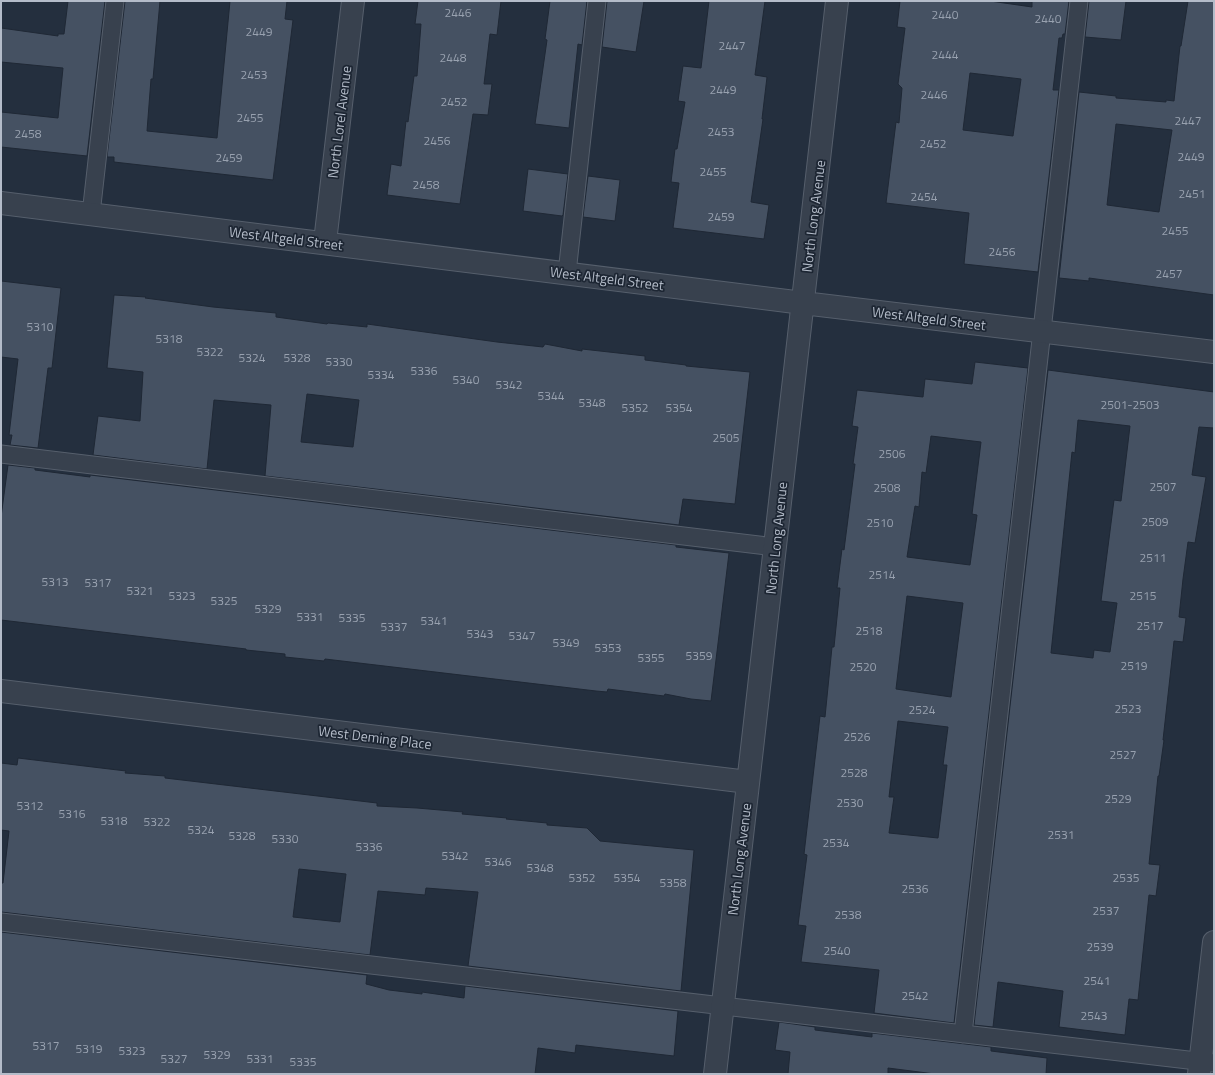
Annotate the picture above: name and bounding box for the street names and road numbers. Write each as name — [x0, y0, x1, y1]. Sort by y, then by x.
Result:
street label: North Lorel Avenue — [322, 65, 356, 179]
street label: North Long Avenue — [796, 159, 830, 273]
street label: West Altgeld Street — [228, 221, 344, 255]
street label: West Altgeld Street — [549, 261, 665, 295]
street label: West Altgeld Street — [871, 301, 987, 335]
street label: North Long Avenue — [760, 481, 792, 595]
street label: West Deming Place — [317, 720, 433, 754]
street label: North Long Avenue — [722, 802, 756, 916]

